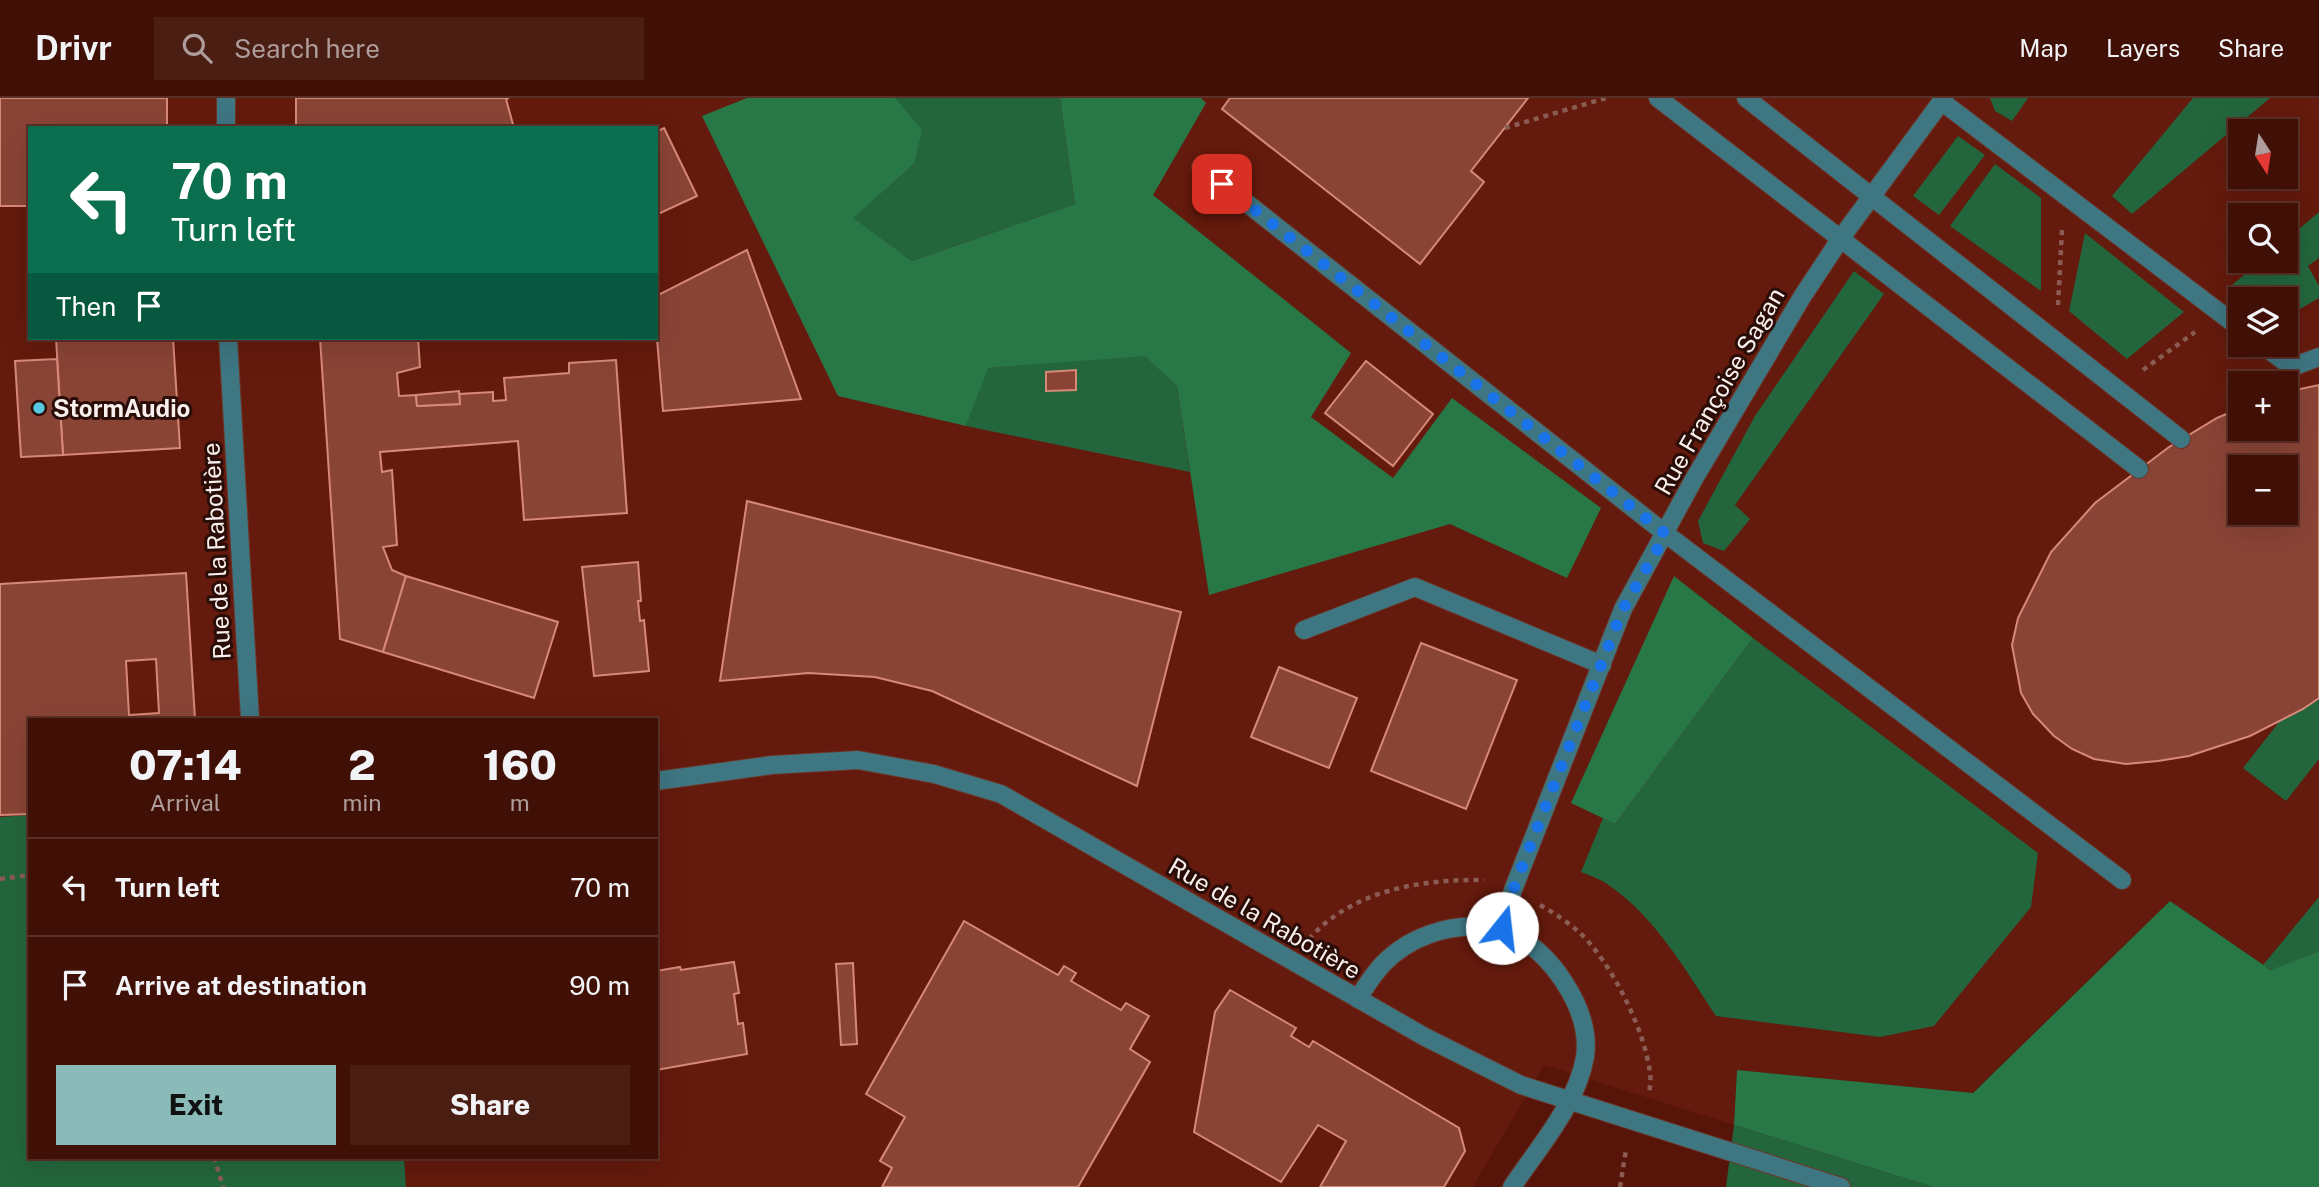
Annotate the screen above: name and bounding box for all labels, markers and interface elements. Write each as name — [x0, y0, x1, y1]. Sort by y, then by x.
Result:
search box — [154, 17, 644, 80]
text: Drivr — [35, 29, 112, 67]
icon: search — [178, 29, 216, 67]
text: Search here — [234, 33, 380, 64]
text: Map — [2019, 34, 2068, 62]
text: Layers — [2106, 34, 2180, 62]
text: Share — [2218, 34, 2284, 62]
north arrow — [2228, 119, 2298, 189]
map controls — [2228, 119, 2298, 525]
text: 70 m — [171, 152, 288, 210]
icon: left — [56, 154, 147, 245]
pin — [1192, 154, 1252, 214]
icon: arrive — [1203, 165, 1241, 203]
button: search — [2228, 203, 2298, 273]
text: Turn left — [171, 211, 296, 248]
street label: Rue Françoise Sagan — [1648, 282, 1790, 500]
icon: arrive — [130, 287, 168, 325]
button: layers — [2228, 287, 2298, 357]
text: Then — [56, 291, 116, 322]
button: + — [2228, 371, 2298, 441]
place label: StormAudio — [53, 394, 190, 422]
marker: StormAudio — [31, 400, 47, 416]
street label: Rue de la Rabotière — [196, 442, 236, 660]
button: − — [2228, 455, 2298, 525]
text: 07:14 — [129, 740, 242, 789]
text: 2 — [348, 740, 376, 789]
text: 160 — [482, 740, 557, 789]
text: Arrival — [150, 789, 221, 816]
text: min — [342, 789, 382, 816]
text: m — [510, 789, 530, 816]
street label: Rue de la Rabotière — [1164, 852, 1366, 984]
icon: left — [56, 868, 94, 906]
text: Turn left — [115, 872, 220, 903]
text: 70 m — [570, 872, 630, 903]
position arrow — [1465, 891, 1539, 965]
icon: arrive — [56, 966, 94, 1004]
text: Arrive at destination — [115, 970, 367, 1001]
text: 90 m — [569, 970, 630, 1001]
button: Exit — [56, 1065, 336, 1145]
button: Share — [350, 1065, 630, 1145]

